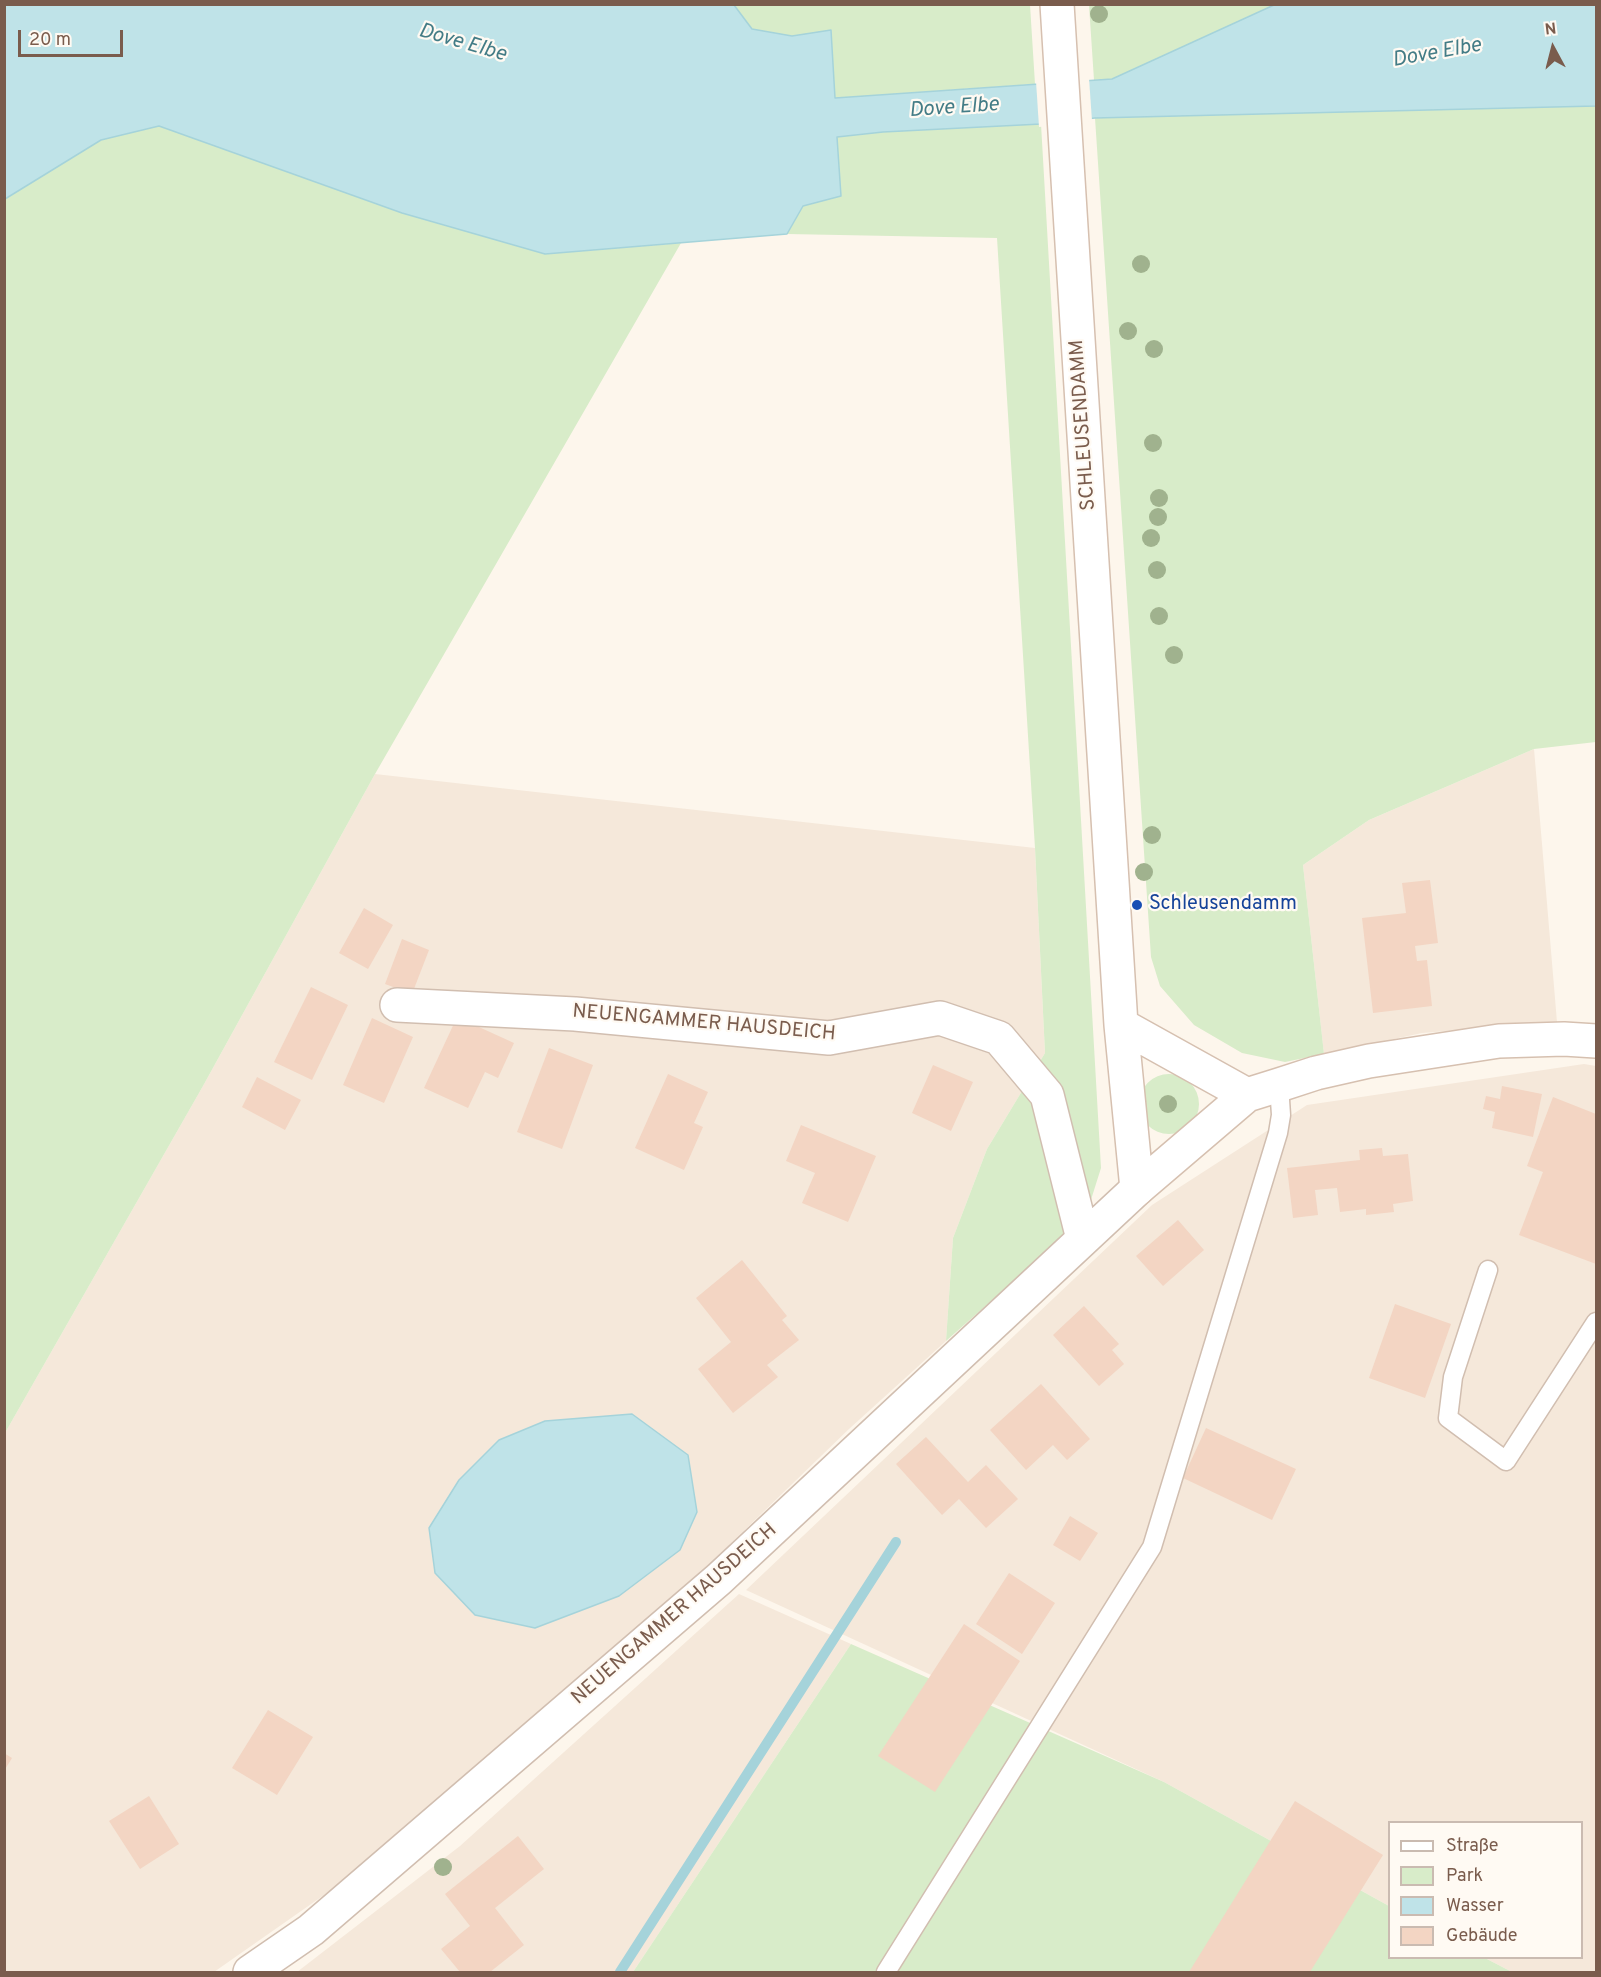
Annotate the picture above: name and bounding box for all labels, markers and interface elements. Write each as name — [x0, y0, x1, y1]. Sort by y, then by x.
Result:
scale bar — [21, 18, 126, 56]
north arrow — [1523, 18, 1583, 78]
water label: Dove Elbe — [415, 19, 509, 69]
text: N — [1544, 20, 1558, 41]
text: 20 m — [29, 29, 71, 52]
water label: Dove Elbe — [1391, 34, 1483, 74]
water label: Dove Elbe — [908, 93, 1000, 125]
street label: SCHLEUSENDAMM — [1066, 339, 1102, 511]
place label: Schleusendamm — [1149, 893, 1297, 917]
marker: Schleusendamm — [1130, 898, 1144, 912]
street label: NEUENGAMMER HAUSDEICH — [571, 1001, 837, 1047]
street label: NEUENGAMMER HAUSDEICH — [567, 1519, 783, 1711]
legend — [1388, 1821, 1583, 1959]
text: Straße — [1446, 1835, 1498, 1858]
text: Park — [1446, 1865, 1483, 1888]
text: Wasser — [1446, 1895, 1504, 1918]
text: Gebäude — [1446, 1925, 1518, 1948]

